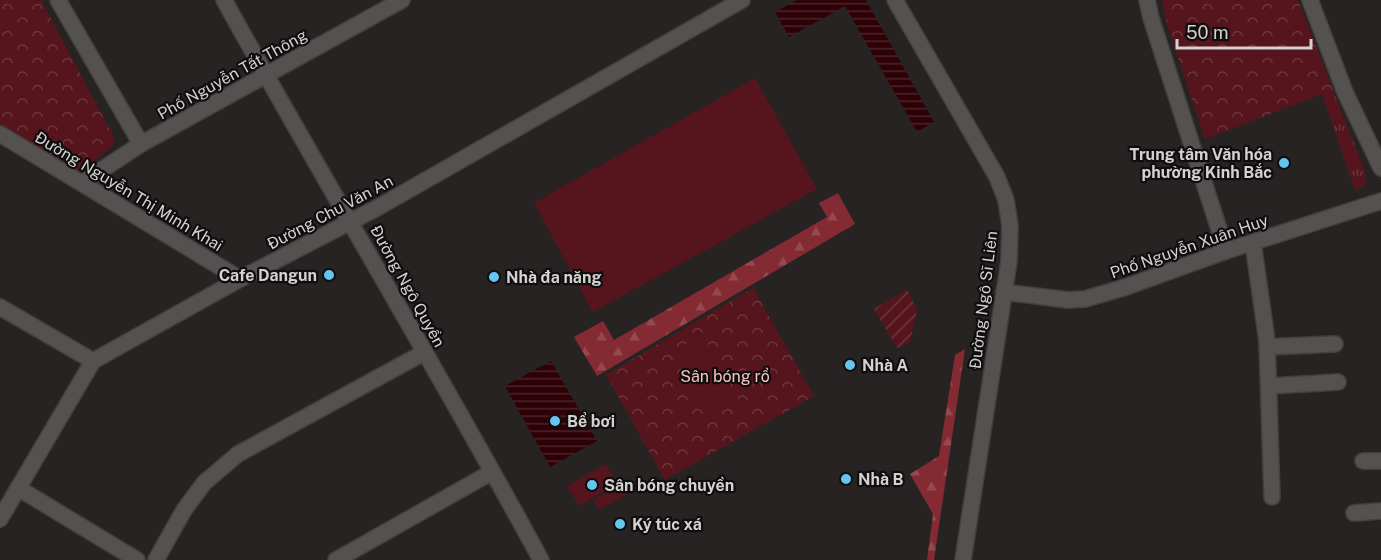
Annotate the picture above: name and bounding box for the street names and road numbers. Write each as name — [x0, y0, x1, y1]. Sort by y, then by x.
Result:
street label: Phố Nguyễn Tất Thông — [154, 25, 310, 123]
street label: Đường Nguyễn Thị Minh Khai — [31, 128, 226, 255]
street label: Đường Chu Văn An — [264, 171, 396, 254]
street label: Phố Nguyễn Xuân Huy — [1108, 210, 1271, 282]
street label: Đường Ngô Quyền — [366, 222, 449, 351]
street label: Đường Ngô Sĩ Liên — [966, 230, 1001, 370]

